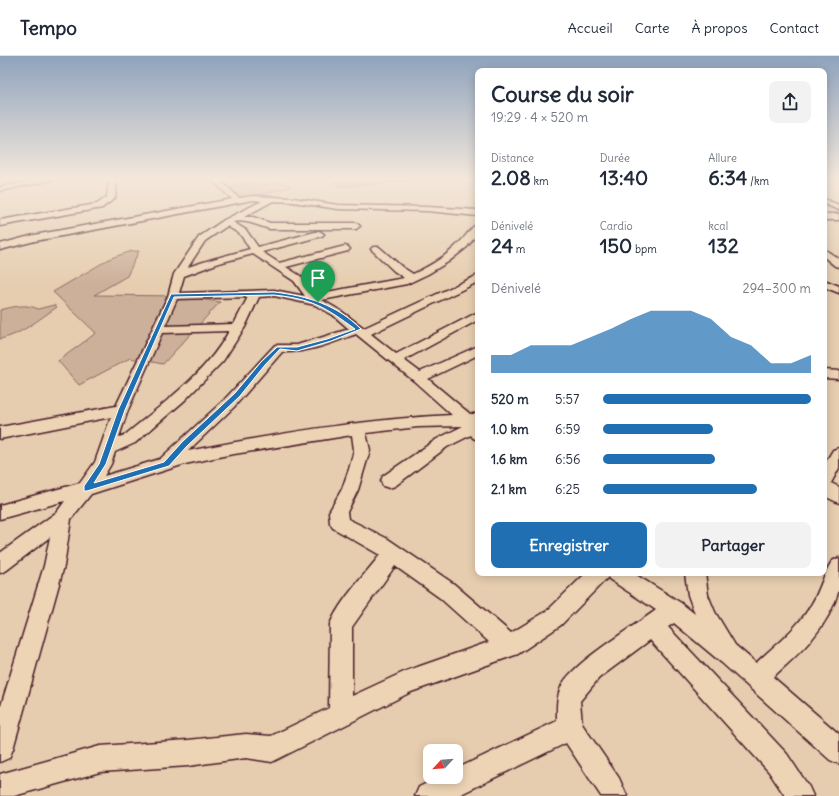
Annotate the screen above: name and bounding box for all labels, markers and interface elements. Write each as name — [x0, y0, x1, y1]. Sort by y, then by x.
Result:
text: Tempo — [20, 16, 77, 40]
text: Accueil — [568, 19, 613, 37]
text: Carte — [635, 19, 670, 37]
text: À propos — [692, 19, 748, 37]
text: Contact — [770, 19, 819, 37]
text: Course du soir — [491, 80, 634, 108]
button: share — [769, 81, 811, 123]
text: 19:29 · 4 × 520 m — [491, 109, 588, 126]
text: Distance — [491, 151, 534, 165]
text: Durée — [600, 151, 630, 165]
text: Allure — [708, 151, 737, 165]
text: 2.08 — [491, 165, 531, 190]
text: 13:40 — [600, 165, 648, 190]
text: 6:34 — [708, 165, 747, 190]
text: km — [531, 174, 549, 188]
text: /km — [747, 174, 769, 188]
text: Dénivelé — [491, 219, 533, 233]
text: Cardio — [600, 219, 633, 233]
text: kcal — [708, 219, 728, 233]
text: 24 — [491, 233, 513, 258]
text: 150 — [600, 233, 632, 258]
text: 132 — [708, 233, 739, 258]
text: m — [513, 242, 525, 256]
text: bpm — [632, 242, 657, 256]
pin — [301, 261, 335, 302]
icon: arrive — [307, 267, 329, 289]
text: Dénivelé — [491, 280, 541, 297]
text: 294–300 m — [743, 280, 811, 297]
text: 520 m — [491, 391, 529, 408]
text: 5:57 — [555, 391, 579, 408]
text: 1.0 km — [491, 421, 529, 438]
text: 6:59 — [555, 421, 580, 438]
text: 1.6 km — [491, 451, 527, 468]
text: 6:56 — [555, 451, 580, 468]
text: 2.1 km — [491, 481, 527, 498]
text: 6:25 — [555, 481, 580, 498]
button: Enregistrer — [491, 522, 647, 568]
button: Partager — [655, 522, 811, 568]
north arrow — [423, 744, 463, 784]
map controls — [423, 744, 463, 784]

